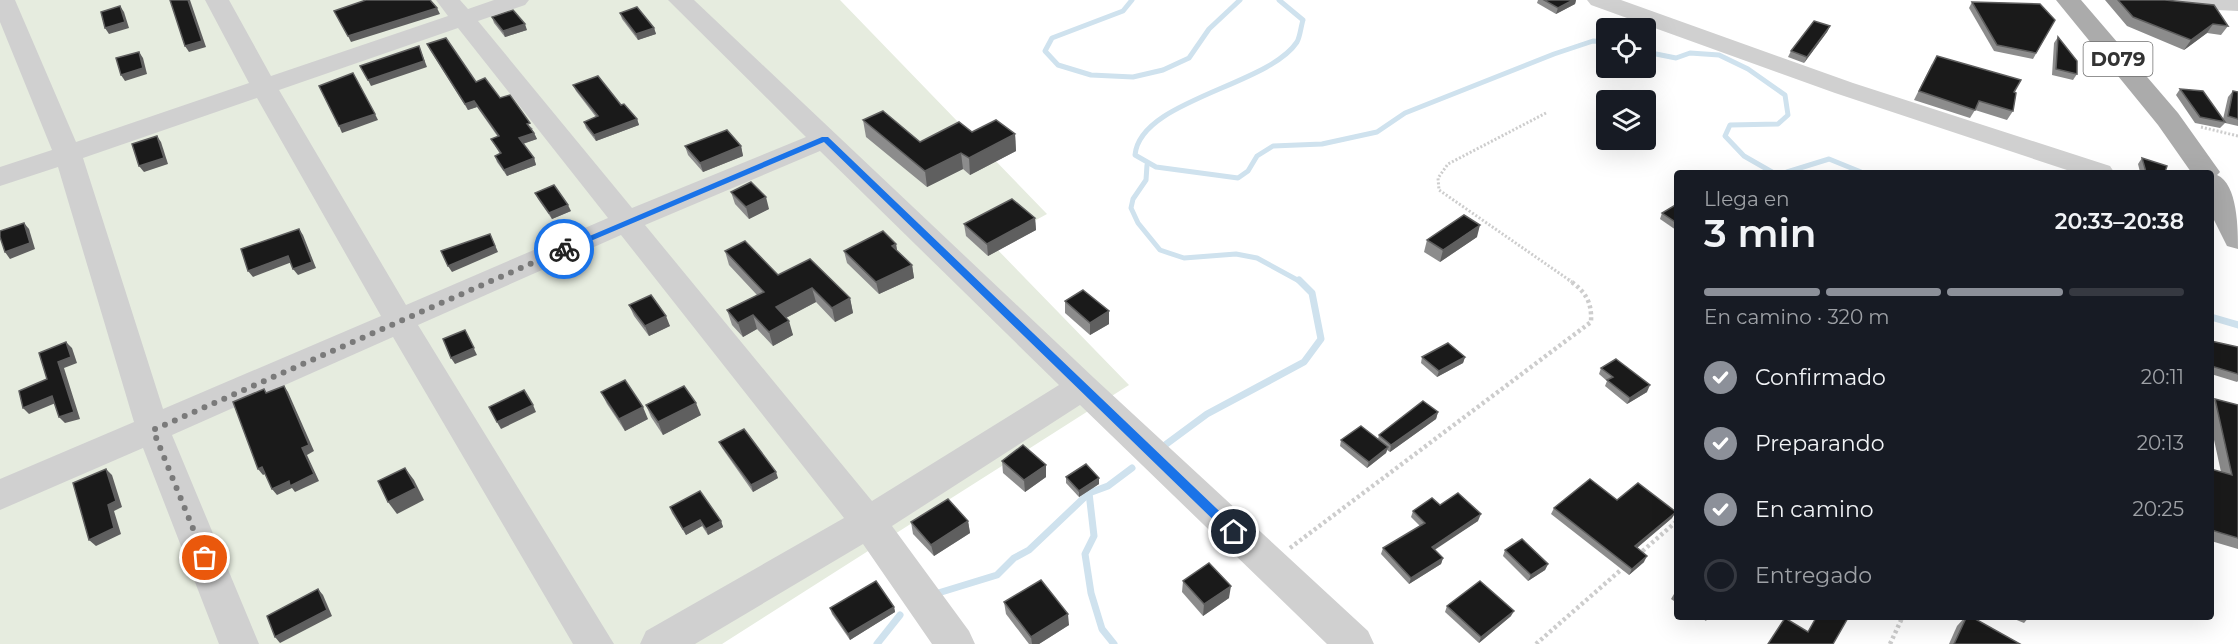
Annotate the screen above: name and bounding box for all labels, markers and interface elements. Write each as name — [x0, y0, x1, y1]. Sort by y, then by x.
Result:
map controls — [1596, 18, 1656, 150]
button: locate — [1596, 18, 1656, 78]
road number: D079 — [2084, 42, 2152, 76]
button: layers — [1596, 90, 1656, 150]
text: Llega en — [1704, 187, 1790, 211]
text: 20:33–20:38 — [2055, 208, 2184, 235]
text: 3 min — [1704, 209, 1817, 257]
courier — [534, 219, 594, 279]
icon: bike — [548, 233, 581, 266]
text: En camino · 320 m — [1704, 305, 1890, 329]
icon: check — [1704, 361, 1737, 394]
text: Confirmado — [1755, 364, 1886, 391]
text: 20:11 — [2141, 365, 2184, 389]
icon: check — [1704, 427, 1737, 460]
text: Preparando — [1755, 430, 1884, 457]
text: 20:13 — [2137, 431, 2184, 455]
icon: check — [1704, 493, 1737, 526]
text: En camino — [1755, 496, 1874, 523]
text: 20:25 — [2133, 497, 2184, 521]
pin — [1208, 506, 1259, 557]
icon: home — [1217, 515, 1250, 548]
pin — [179, 532, 230, 583]
icon: bag — [188, 541, 221, 574]
text: Entregado — [1755, 562, 1872, 589]

